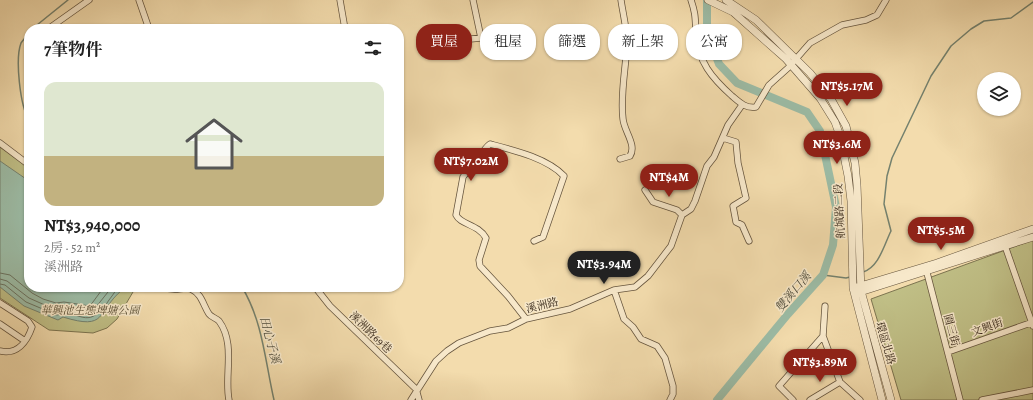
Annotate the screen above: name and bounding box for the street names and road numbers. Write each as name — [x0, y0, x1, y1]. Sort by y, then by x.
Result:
street label: 航城路二段 — [831, 183, 848, 239]
street label: 溪洲路 — [524, 294, 560, 317]
street label: 溪洲路69巷 — [346, 308, 395, 357]
street label: 園三街 — [940, 312, 963, 348]
street label: 文興街 — [969, 315, 1005, 340]
street label: 環區北路 — [872, 320, 899, 366]

